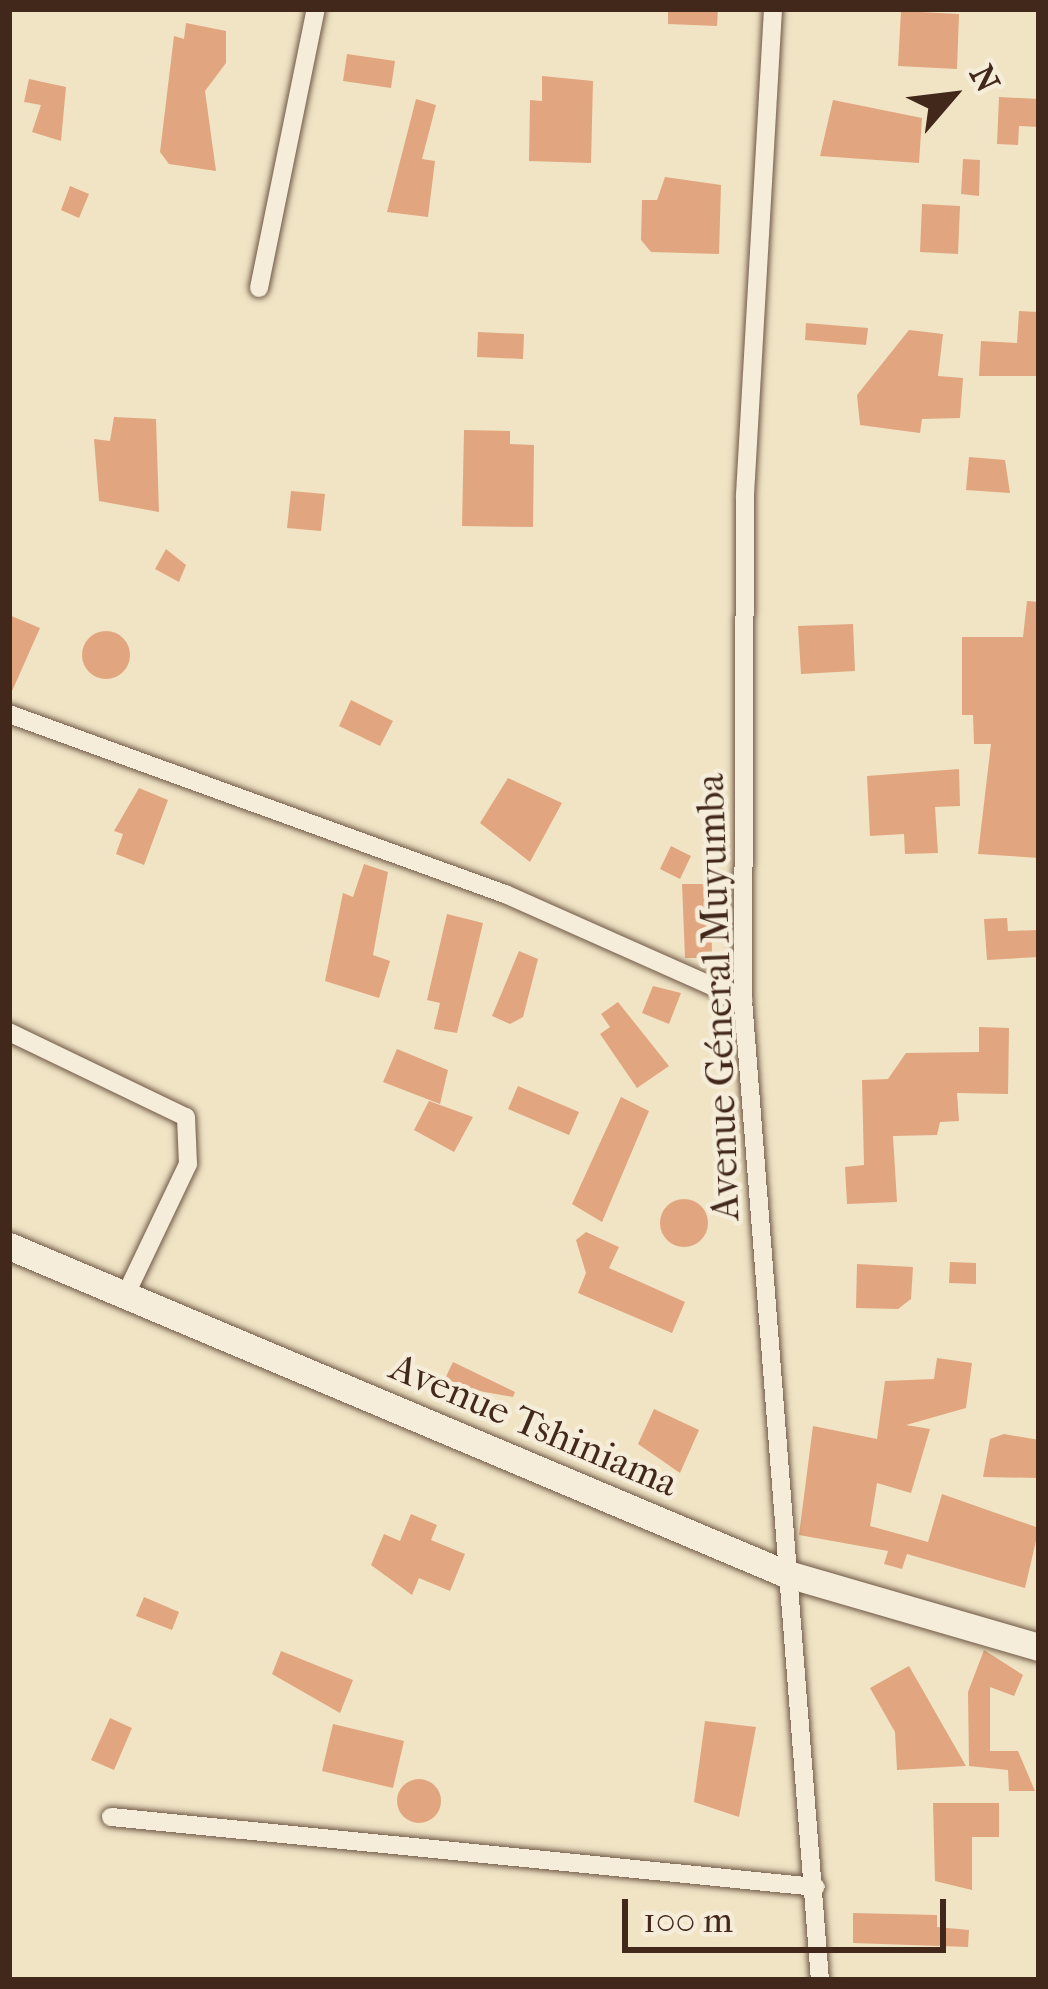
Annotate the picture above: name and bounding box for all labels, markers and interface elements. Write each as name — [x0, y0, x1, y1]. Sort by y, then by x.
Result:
north arrow — [892, 36, 1012, 156]
text: N — [961, 59, 1007, 99]
street label: Avenue Géneral Muyumba — [687, 773, 749, 1221]
street label: Avenue Tshiniama — [383, 1343, 685, 1507]
scale bar — [628, 1875, 952, 1949]
text: 100 m — [643, 1899, 733, 1941]

